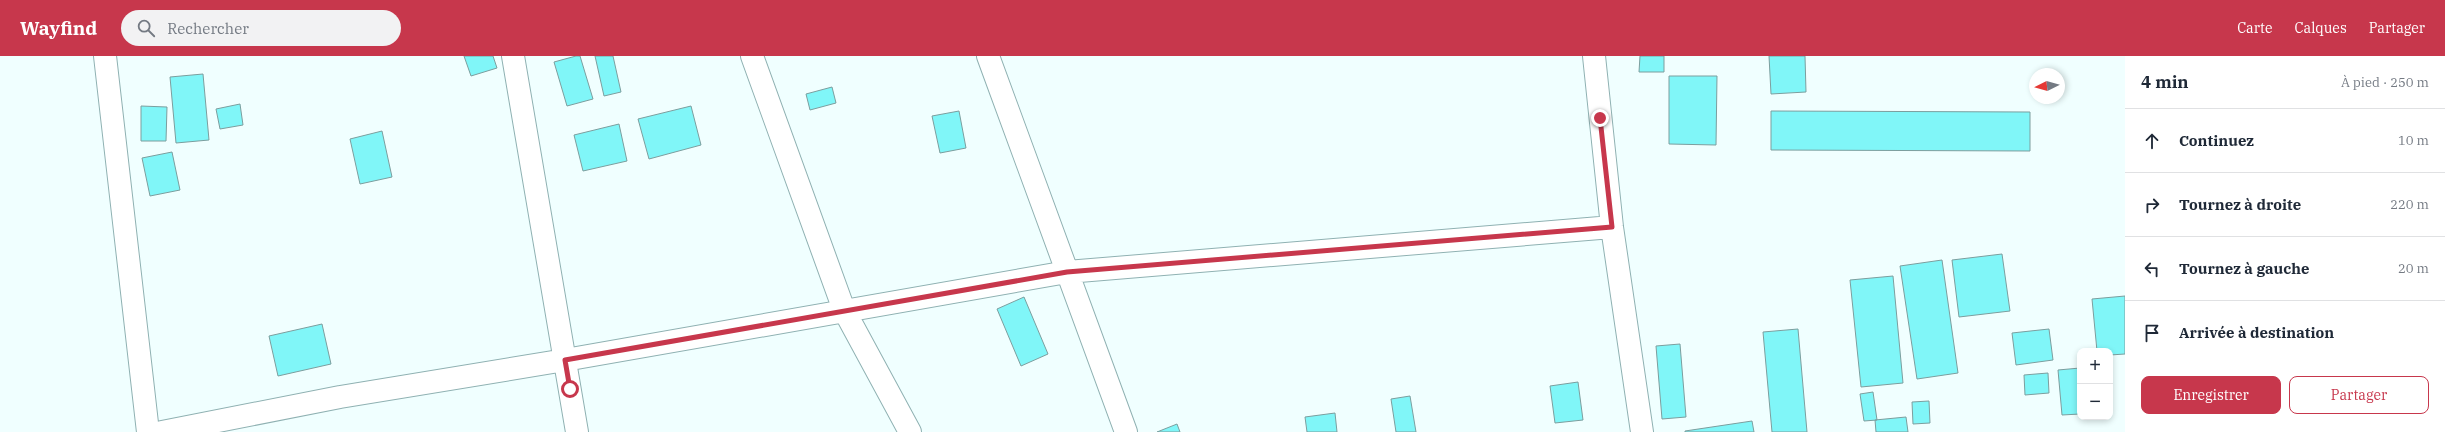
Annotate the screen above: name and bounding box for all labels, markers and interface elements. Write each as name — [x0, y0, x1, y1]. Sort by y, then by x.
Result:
search box — [121, 10, 401, 46]
text: Wayfind — [20, 16, 97, 40]
icon: search — [135, 17, 157, 39]
text: Rechercher — [167, 19, 249, 38]
text: Carte — [2237, 19, 2273, 37]
text: Calques — [2295, 19, 2347, 37]
text: Partager — [2369, 19, 2425, 37]
north arrow — [2029, 68, 2065, 104]
text: 4 min — [2141, 71, 2189, 93]
text: À pied · 250 m — [2341, 74, 2429, 91]
route end — [1591, 109, 1609, 127]
icon: ahead — [2141, 130, 2163, 152]
text: Continuez — [2179, 131, 2254, 150]
text: 10 m — [2398, 132, 2429, 149]
icon: right — [2141, 194, 2163, 216]
text: Tournez à droite — [2179, 195, 2301, 214]
text: 220 m — [2390, 196, 2429, 213]
icon: left — [2141, 258, 2163, 280]
text: Tournez à gauche — [2179, 259, 2310, 278]
text: 20 m — [2398, 260, 2429, 277]
icon: arrive — [2141, 322, 2163, 344]
text: Arrivée à destination — [2179, 323, 2334, 342]
map controls — [2077, 348, 2113, 420]
button: + — [2077, 348, 2113, 384]
button: Enregistrer — [2141, 376, 2281, 414]
button: Partager — [2289, 376, 2429, 414]
route start — [561, 380, 579, 398]
button: − — [2077, 384, 2113, 420]

